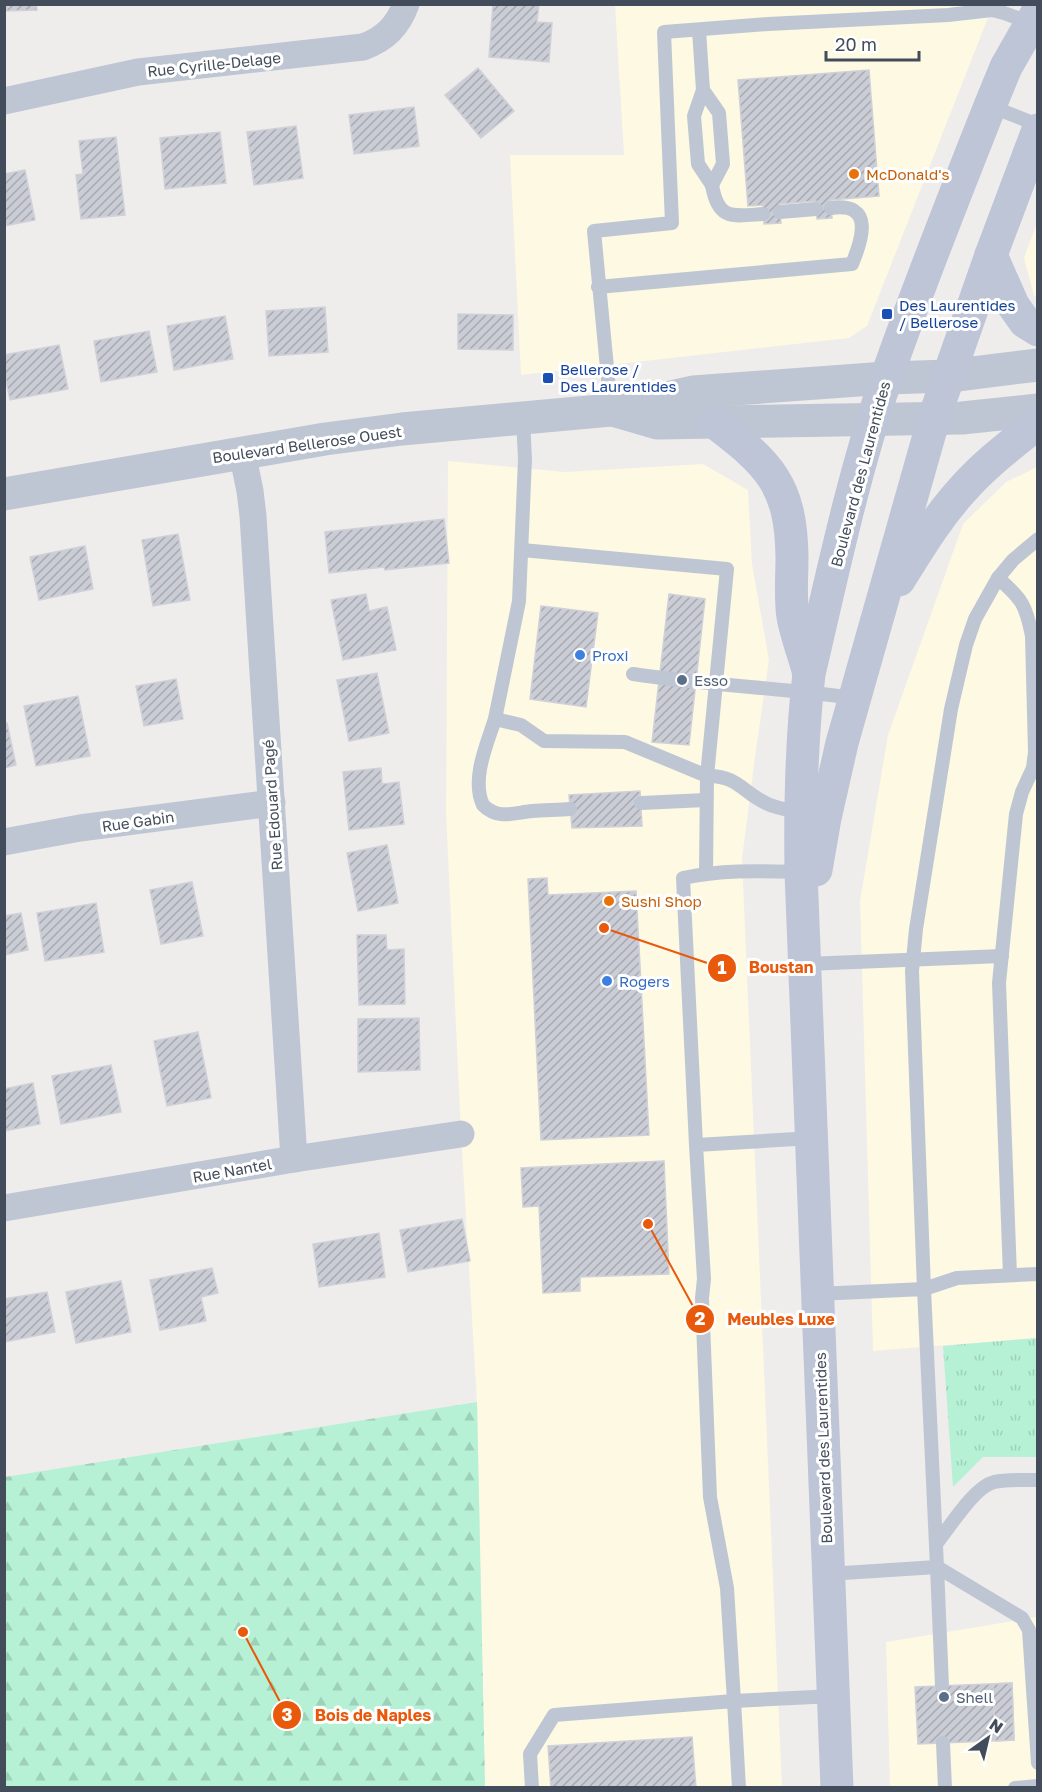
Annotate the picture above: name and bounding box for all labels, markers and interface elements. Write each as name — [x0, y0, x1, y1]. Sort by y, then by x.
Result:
scale bar — [826, 24, 919, 62]
text: 20 m — [835, 33, 877, 55]
street label: Rue Cyrille-Delage — [146, 48, 282, 80]
place label: McDonald's — [866, 165, 949, 183]
marker: McDonald's — [847, 167, 861, 181]
place label: Des Laurentides / Bellerose — [899, 296, 1016, 331]
marker: Des Laurentides / Bellerose — [880, 307, 894, 321]
place label: Bellerose / Des Laurentides — [560, 360, 677, 395]
marker: Bellerose / Des Laurentides — [541, 371, 555, 385]
street label: Boulevard des Laurentides — [827, 379, 893, 569]
street label: Boulevard Bellerose Ouest — [211, 422, 403, 466]
place label: Proxi — [592, 646, 629, 664]
marker: Proxi — [573, 648, 587, 662]
place label: Esso — [694, 671, 728, 689]
marker: Esso — [675, 673, 689, 687]
street label: Rue Edouard Pagé — [258, 739, 286, 871]
street label: Rue Gabin — [101, 807, 175, 835]
place label: Sushi Shop — [621, 892, 702, 910]
marker: Sushi Shop — [602, 894, 616, 908]
callout: Boustan — [707, 951, 825, 985]
text: 1 — [717, 956, 727, 978]
text: Boustan — [749, 957, 813, 977]
place label: Rogers — [619, 972, 670, 990]
marker: Rogers — [600, 974, 614, 988]
street label: Rue Nantel — [191, 1154, 273, 1186]
callout: Meubles Luxe — [685, 1302, 846, 1336]
text: 2 — [695, 1307, 706, 1329]
text: Meubles Luxe — [727, 1309, 835, 1329]
street label: Boulevard des Laurentides — [811, 1352, 835, 1544]
place label: Shell — [956, 1688, 993, 1706]
marker: Shell — [937, 1690, 951, 1704]
callout: Bois de Naples — [272, 1698, 443, 1732]
text: 3 — [282, 1703, 293, 1725]
text: Bois de Naples — [315, 1705, 431, 1725]
north arrow — [958, 1708, 1018, 1768]
text: N — [986, 1714, 1007, 1737]

